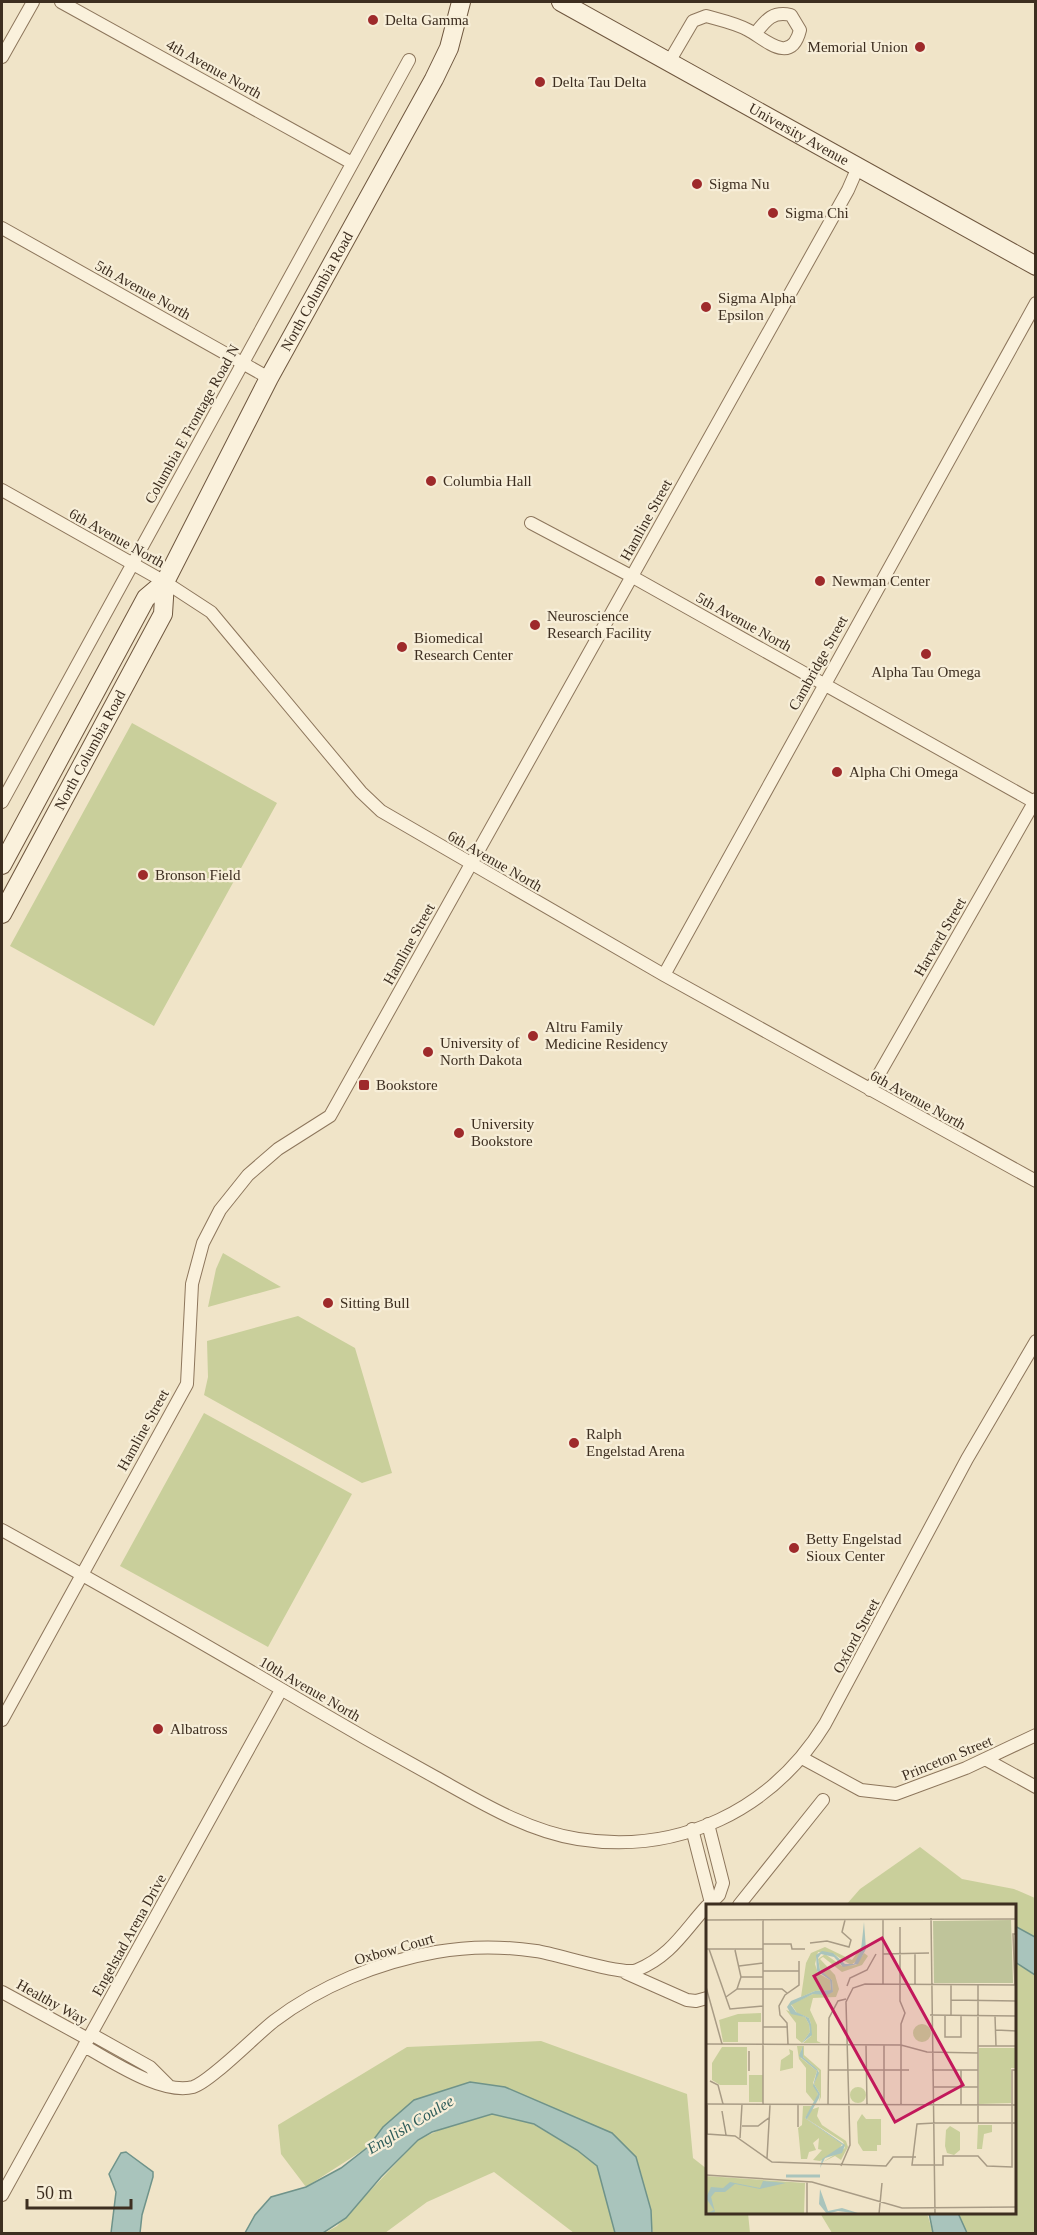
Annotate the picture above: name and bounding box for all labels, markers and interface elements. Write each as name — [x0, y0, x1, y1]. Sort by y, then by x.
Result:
place label: Delta Gamma — [385, 12, 469, 28]
marker: Delta Gamma — [366, 13, 380, 27]
street label: 4th Avenue North — [164, 36, 265, 102]
place label: Memorial Union — [808, 39, 908, 55]
marker: Memorial Union — [913, 40, 927, 54]
place label: Delta Tau Delta — [552, 74, 647, 90]
marker: Delta Tau Delta — [533, 75, 547, 89]
street label: University Avenue — [746, 100, 852, 168]
place label: Sigma Nu — [709, 176, 770, 192]
marker: Sigma Nu — [690, 177, 704, 191]
place label: Sigma Chi — [785, 205, 849, 221]
marker: Sigma Chi — [766, 206, 780, 220]
street label: North Columbia Road — [278, 229, 356, 354]
street label: 5th Avenue North — [93, 257, 194, 323]
place label: Sigma Alpha Epsilon — [718, 290, 796, 323]
marker: Sigma Alpha Epsilon — [699, 300, 713, 314]
street label: Columbia E Frontage Road N — [142, 342, 243, 506]
place label: Columbia Hall — [443, 473, 532, 489]
marker: Columbia Hall — [424, 474, 438, 488]
street label: Hamline Street — [617, 476, 675, 563]
street label: 6th Avenue North — [67, 505, 168, 571]
place label: Newman Center — [832, 573, 930, 589]
marker: Newman Center — [813, 574, 827, 588]
street label: 5th Avenue North — [694, 589, 795, 655]
place label: Neuroscience Research Facility — [547, 608, 652, 641]
street label: Cambridge Street — [785, 612, 851, 713]
marker: Neuroscience Research Facility — [528, 618, 542, 632]
place label: Biomedical Research Center — [414, 630, 513, 663]
marker: Biomedical Research Center — [395, 640, 409, 654]
marker: Alpha Tau Omega — [919, 647, 933, 661]
place label: Alpha Tau Omega — [871, 664, 981, 680]
street label: North Columbia Road — [51, 687, 129, 813]
place label: Alpha Chi Omega — [849, 764, 958, 780]
marker: Alpha Chi Omega — [830, 765, 844, 779]
street label: 6th Avenue North — [445, 827, 545, 895]
place label: Bronson Field — [155, 867, 241, 883]
marker: Bronson Field — [136, 868, 150, 882]
street label: Harvard Street — [911, 894, 969, 979]
street label: Hamline Street — [380, 900, 438, 987]
place label: Altru Family Medicine Residency — [545, 1019, 668, 1052]
marker: Altru Family Medicine Residency — [526, 1029, 540, 1043]
place label: University of North Dakota — [440, 1035, 522, 1068]
marker: University of North Dakota — [421, 1045, 435, 1059]
street label: 6th Avenue North — [868, 1067, 969, 1133]
place label: Bookstore — [376, 1077, 438, 1093]
marker: Bookstore — [357, 1078, 371, 1092]
place label: University Bookstore — [471, 1116, 535, 1149]
marker: University Bookstore — [452, 1126, 466, 1140]
place label: Sitting Bull — [340, 1295, 410, 1311]
marker: Sitting Bull — [321, 1296, 335, 1310]
street label: Hamline Street — [114, 1386, 172, 1473]
place label: Ralph Engelstad Arena — [586, 1426, 685, 1459]
marker: Ralph Engelstad Arena — [567, 1436, 581, 1450]
place label: Betty Engelstad Sioux Center — [806, 1531, 902, 1564]
marker: Betty Engelstad Sioux Center — [787, 1541, 801, 1555]
street label: Oxford Street — [830, 1595, 883, 1676]
street label: 10th Avenue North — [257, 1654, 364, 1725]
place label: Albatross — [170, 1721, 228, 1737]
marker: Albatross — [151, 1722, 165, 1736]
street label: Princeton Street — [899, 1732, 995, 1783]
street label: Engelstad Arena Drive — [89, 1871, 169, 1999]
inset map — [706, 1904, 1016, 2214]
street label: Oxbow Court — [352, 1930, 436, 1968]
street label: Healthy Way — [14, 1976, 90, 2028]
water label: English Coulee — [363, 2092, 457, 2158]
scale bar — [27, 2172, 130, 2210]
text: 50 m — [36, 2183, 73, 2203]

